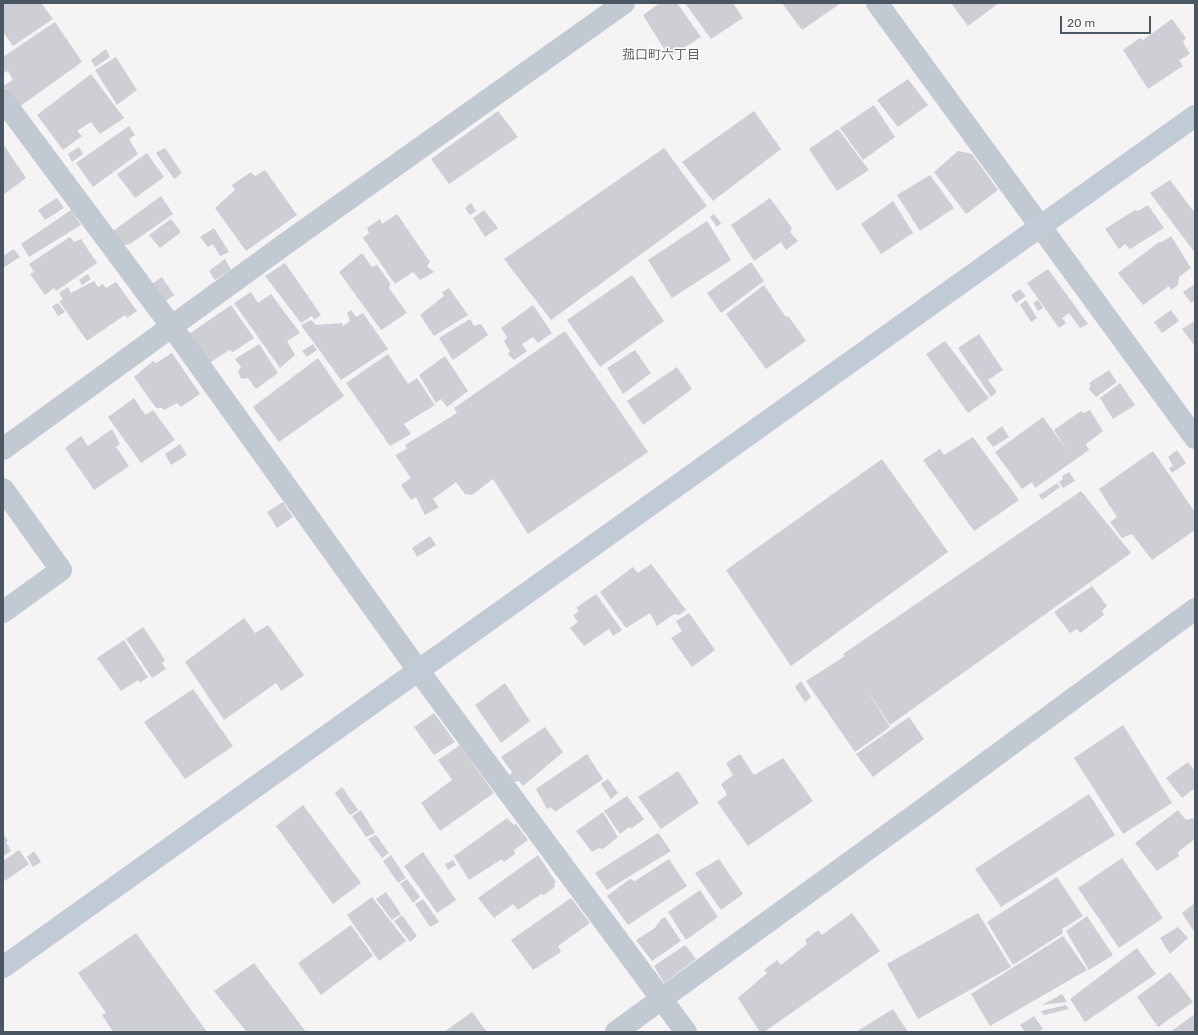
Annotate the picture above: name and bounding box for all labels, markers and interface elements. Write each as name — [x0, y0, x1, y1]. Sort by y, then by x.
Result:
scale bar — [1062, 8, 1153, 34]
text: 20 m — [1067, 16, 1095, 30]
district label: 菰口町六丁目 — [622, 47, 700, 63]

